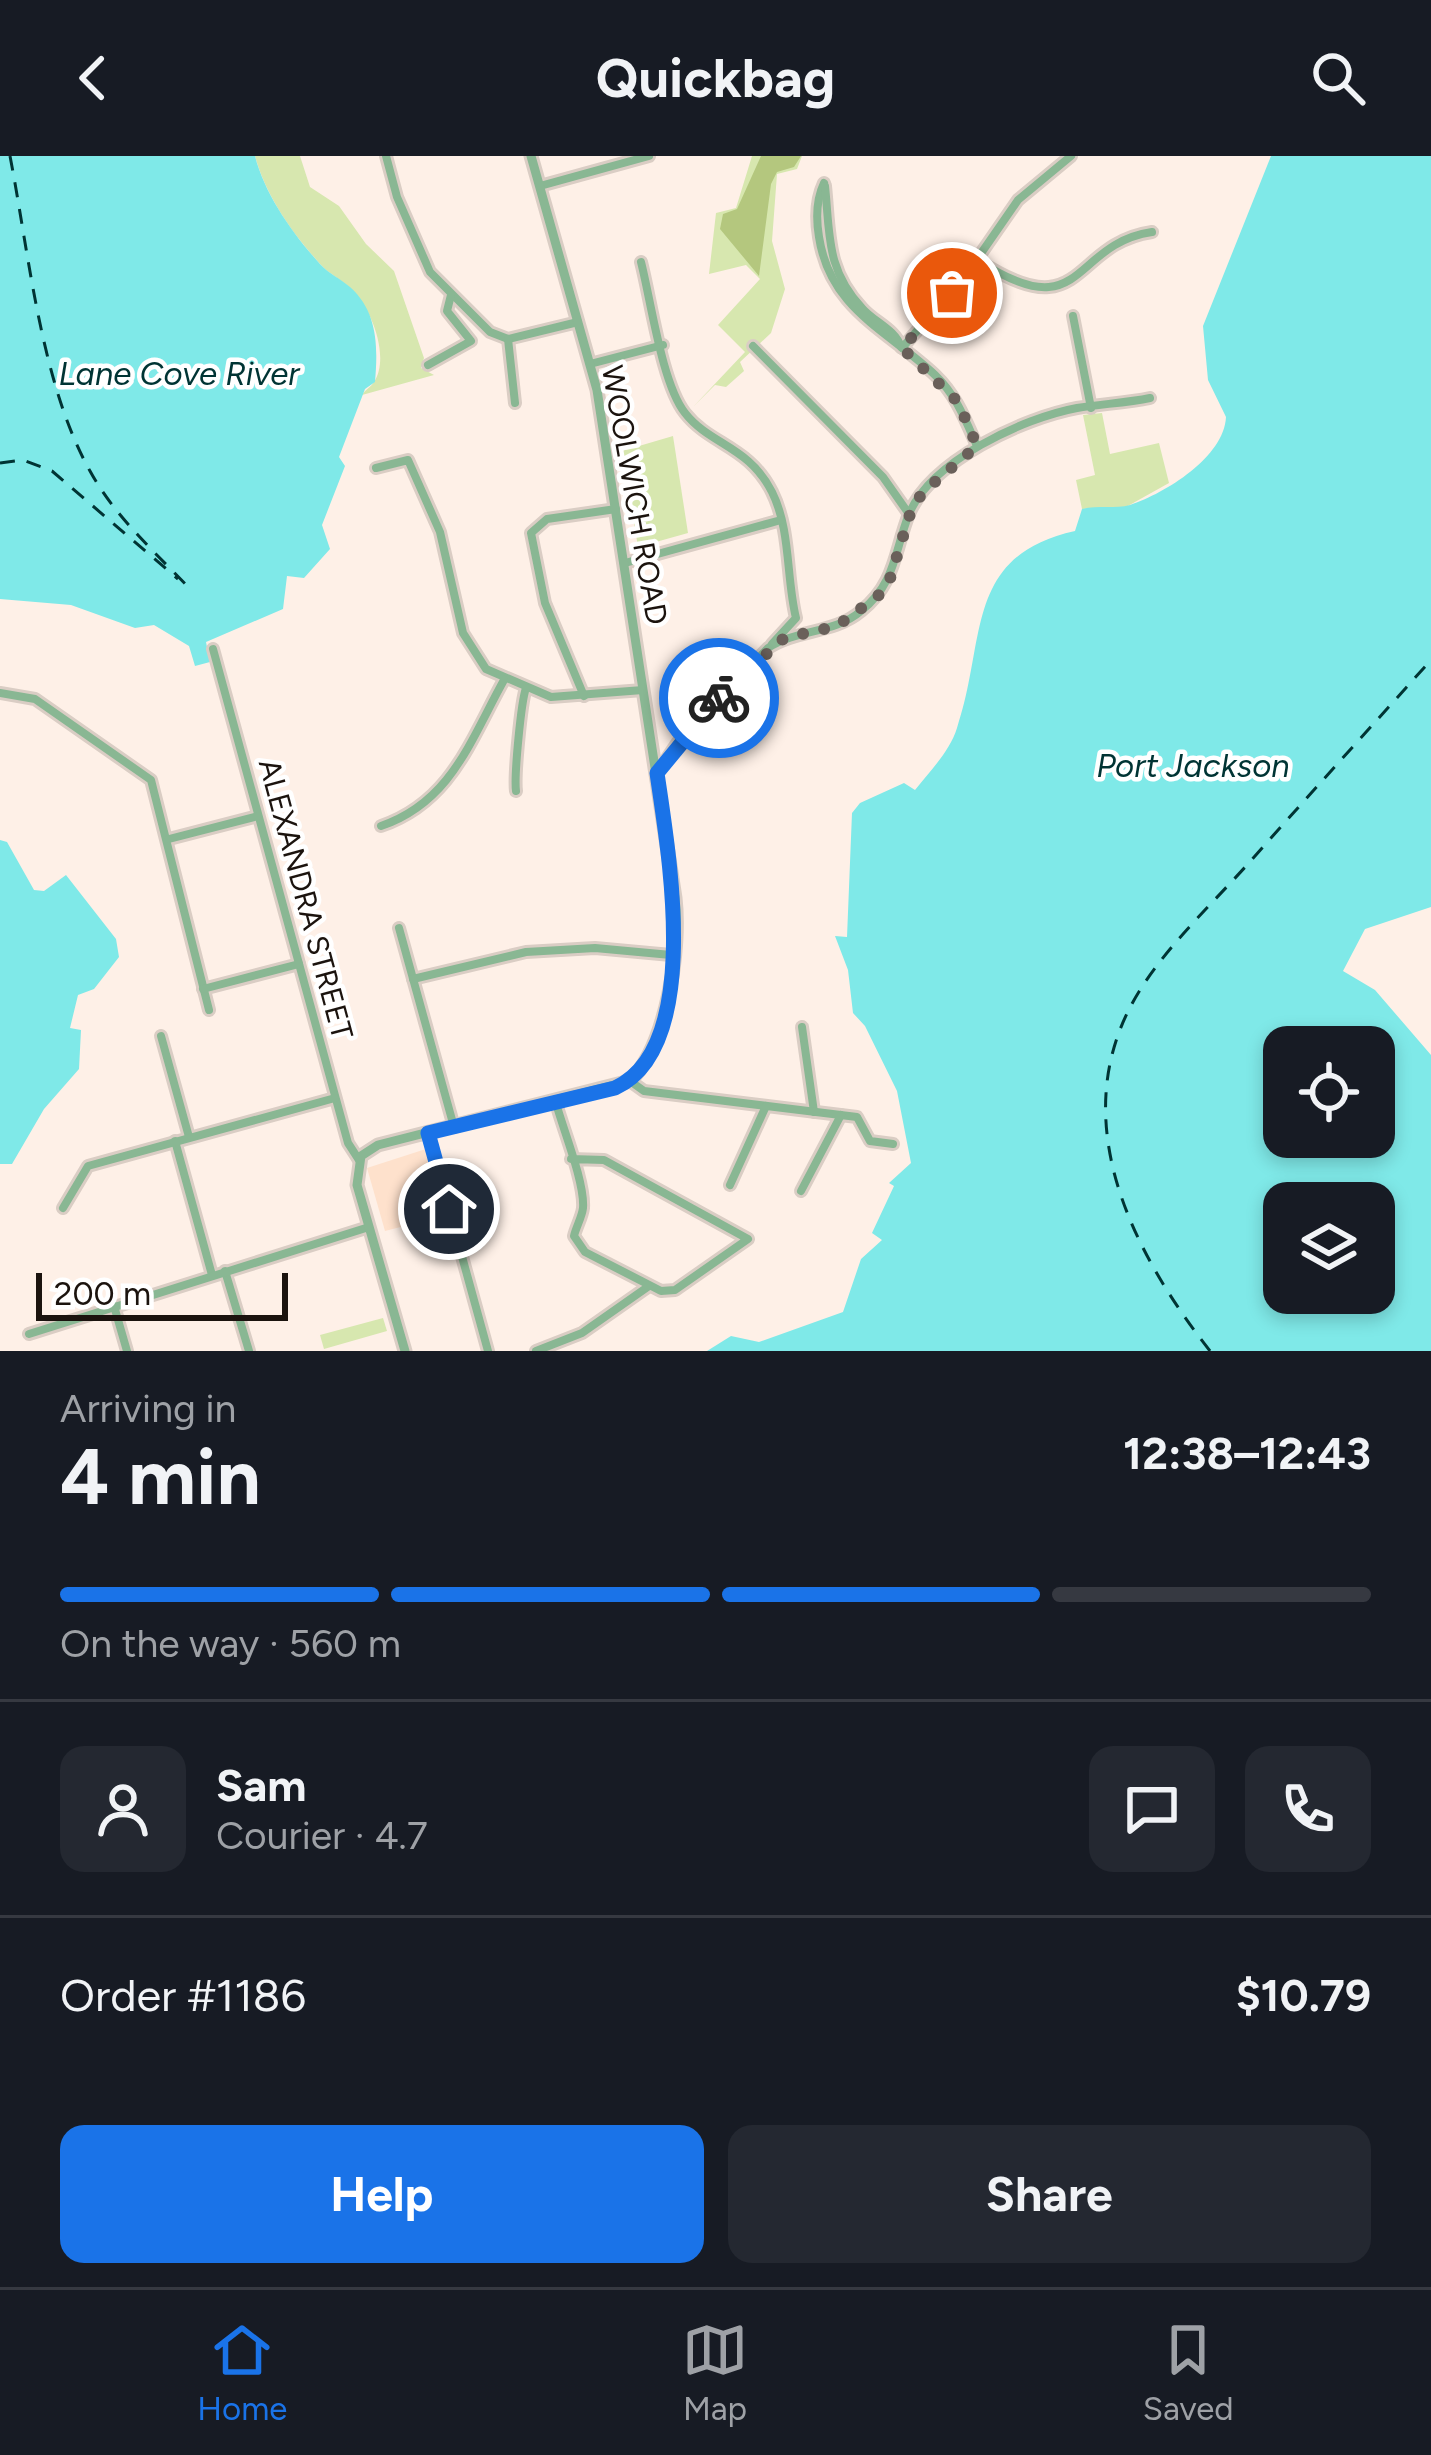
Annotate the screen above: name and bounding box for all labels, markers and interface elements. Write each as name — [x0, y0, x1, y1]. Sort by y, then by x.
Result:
icon: back — [60, 45, 126, 111]
icon: search — [1305, 45, 1371, 111]
text: Quickbag — [596, 46, 835, 111]
pin — [901, 242, 1003, 344]
icon: bag — [919, 260, 985, 326]
water label: Lane Cove River — [58, 354, 301, 393]
street label: WOOLWICH ROAD — [594, 363, 676, 627]
courier — [659, 638, 779, 758]
icon: bike — [686, 665, 752, 731]
water label: Port Jackson — [1096, 746, 1290, 785]
street label: ALEXANDRA STREET — [251, 755, 361, 1044]
map controls — [1263, 1026, 1395, 1314]
button: locate — [1263, 1026, 1395, 1158]
pin — [398, 1158, 500, 1260]
icon: home — [416, 1176, 482, 1242]
button: layers — [1263, 1182, 1395, 1314]
scale bar — [36, 1267, 288, 1320]
text: 200 m — [54, 1274, 151, 1313]
text: Arriving in — [60, 1385, 236, 1432]
text: 12:38–12:43 — [1123, 1426, 1371, 1480]
text: 4 min — [60, 1430, 261, 1524]
text: On the way · 560 m — [60, 1620, 401, 1667]
button: person — [60, 1746, 186, 1872]
button: chat — [1089, 1746, 1215, 1872]
button: phone — [1245, 1746, 1371, 1872]
text: Sam — [216, 1758, 307, 1812]
text: Courier · 4.7 — [216, 1812, 428, 1859]
text: Order #1186 — [60, 1968, 306, 2022]
text: $10.79 — [1236, 1968, 1371, 2022]
button: Help — [60, 2125, 704, 2263]
button: Share — [728, 2125, 1371, 2263]
tab: Home — [197, 2317, 287, 2428]
tab: Map — [682, 2317, 748, 2428]
tab: Saved — [1143, 2317, 1234, 2428]

